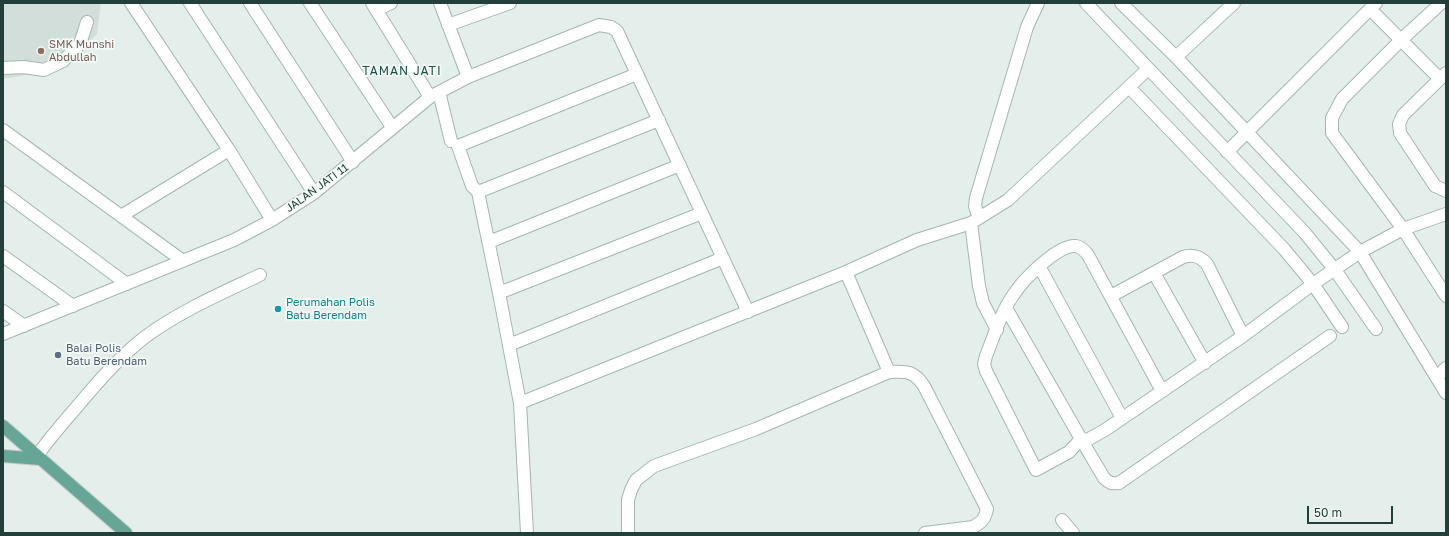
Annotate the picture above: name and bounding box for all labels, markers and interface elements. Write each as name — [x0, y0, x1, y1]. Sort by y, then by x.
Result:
place label: SMK Munshi Abdullah — [49, 38, 114, 64]
marker: SMK Munshi Abdullah — [36, 46, 46, 56]
district label: TAMAN JATI — [362, 64, 442, 78]
street label: JALAN JATI 11 — [283, 161, 351, 215]
place label: Perumahan Polis Batu Berendam — [286, 296, 375, 322]
marker: Perumahan Polis Batu Berendam — [273, 304, 283, 314]
place label: Balai Polis Batu Berendam — [66, 342, 147, 368]
marker: Balai Polis Batu Berendam — [53, 350, 63, 360]
scale bar — [1309, 498, 1395, 524]
text: 50 m — [1314, 505, 1342, 520]

